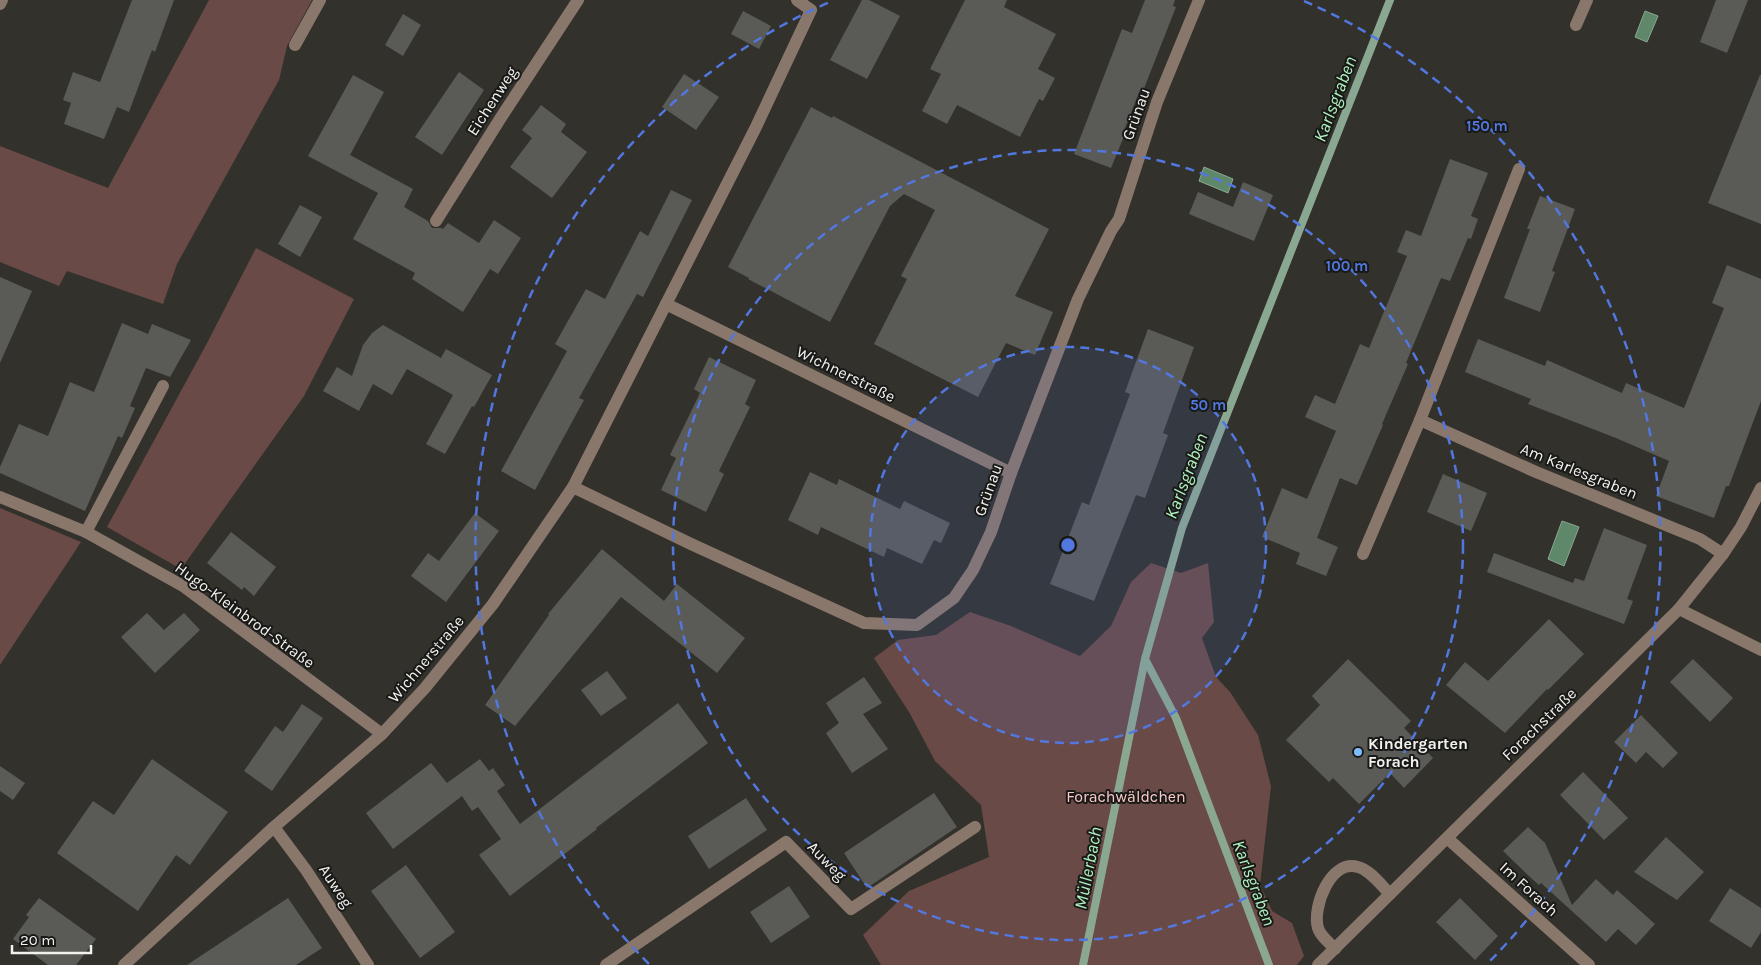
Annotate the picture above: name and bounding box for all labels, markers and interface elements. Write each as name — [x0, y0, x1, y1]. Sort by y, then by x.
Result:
water label: Karlsgraben — [1309, 53, 1361, 145]
street label: Eichenweg — [463, 63, 521, 139]
street label: Grünau — [1118, 85, 1154, 143]
text: 150 m — [1466, 117, 1508, 135]
text: 100 m — [1326, 257, 1368, 275]
street label: Wichnerstraße — [793, 342, 899, 406]
text: 50 m — [1190, 396, 1226, 414]
water label: Karlsgraben — [1160, 430, 1212, 522]
street label: Am Karlesgraben — [1518, 439, 1640, 503]
street label: Grünau — [970, 461, 1006, 519]
centre of rings — [1059, 536, 1077, 554]
street label: Hugo-Kleinbrod-Straße — [171, 558, 319, 672]
street label: Wichnerstraße — [384, 612, 468, 706]
street label: Forachstraße — [1498, 684, 1580, 764]
place label: Kindergarten Forach — [1368, 734, 1468, 771]
marker: Kindergarten Forach — [1352, 746, 1364, 758]
park label: Forachwäldchen — [1066, 787, 1186, 806]
water label: Müllerbach — [1069, 825, 1107, 911]
street label: Auweg — [804, 837, 850, 885]
water label: Karlsgraben — [1228, 837, 1280, 929]
street label: Im Forach — [1496, 858, 1562, 920]
street label: Auweg — [315, 861, 357, 911]
scale bar — [12, 922, 91, 954]
text: 20 m — [20, 931, 55, 949]

